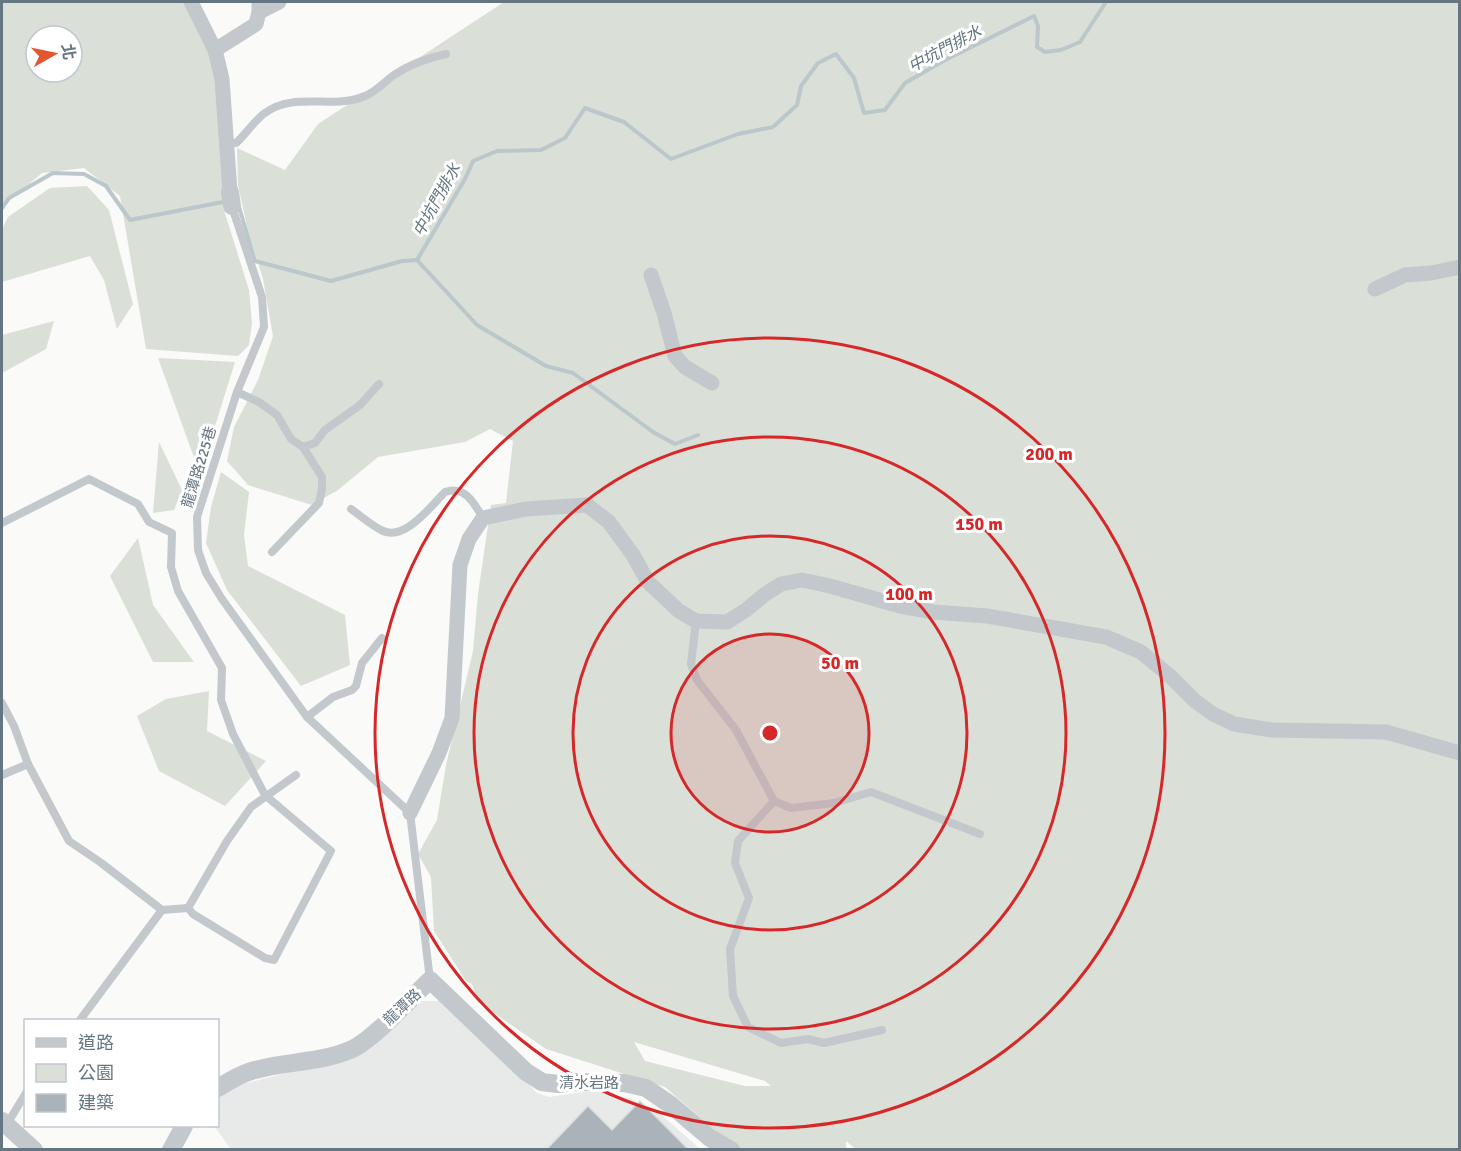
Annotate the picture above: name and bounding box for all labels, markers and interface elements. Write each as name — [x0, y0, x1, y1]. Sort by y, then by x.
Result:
water label: 中坑門排水 — [905, 21, 986, 77]
north arrow — [24, 24, 84, 84]
text: 北 — [57, 42, 79, 61]
water label: 中坑門排水 — [409, 159, 466, 240]
street label: 龍潭路225巷 — [178, 424, 220, 510]
text: 200 m — [1025, 443, 1073, 465]
text: 150 m — [955, 513, 1003, 535]
text: 100 m — [885, 583, 933, 605]
text: 50 m — [821, 652, 859, 674]
centre of rings — [760, 723, 780, 743]
street label: 龍潭路 — [379, 985, 425, 1029]
legend — [24, 1019, 219, 1127]
text: 道路 — [78, 1032, 114, 1054]
text: 公園 — [78, 1062, 114, 1084]
street label: 清水岩路 — [559, 1074, 619, 1092]
text: 建築 — [78, 1092, 114, 1114]

